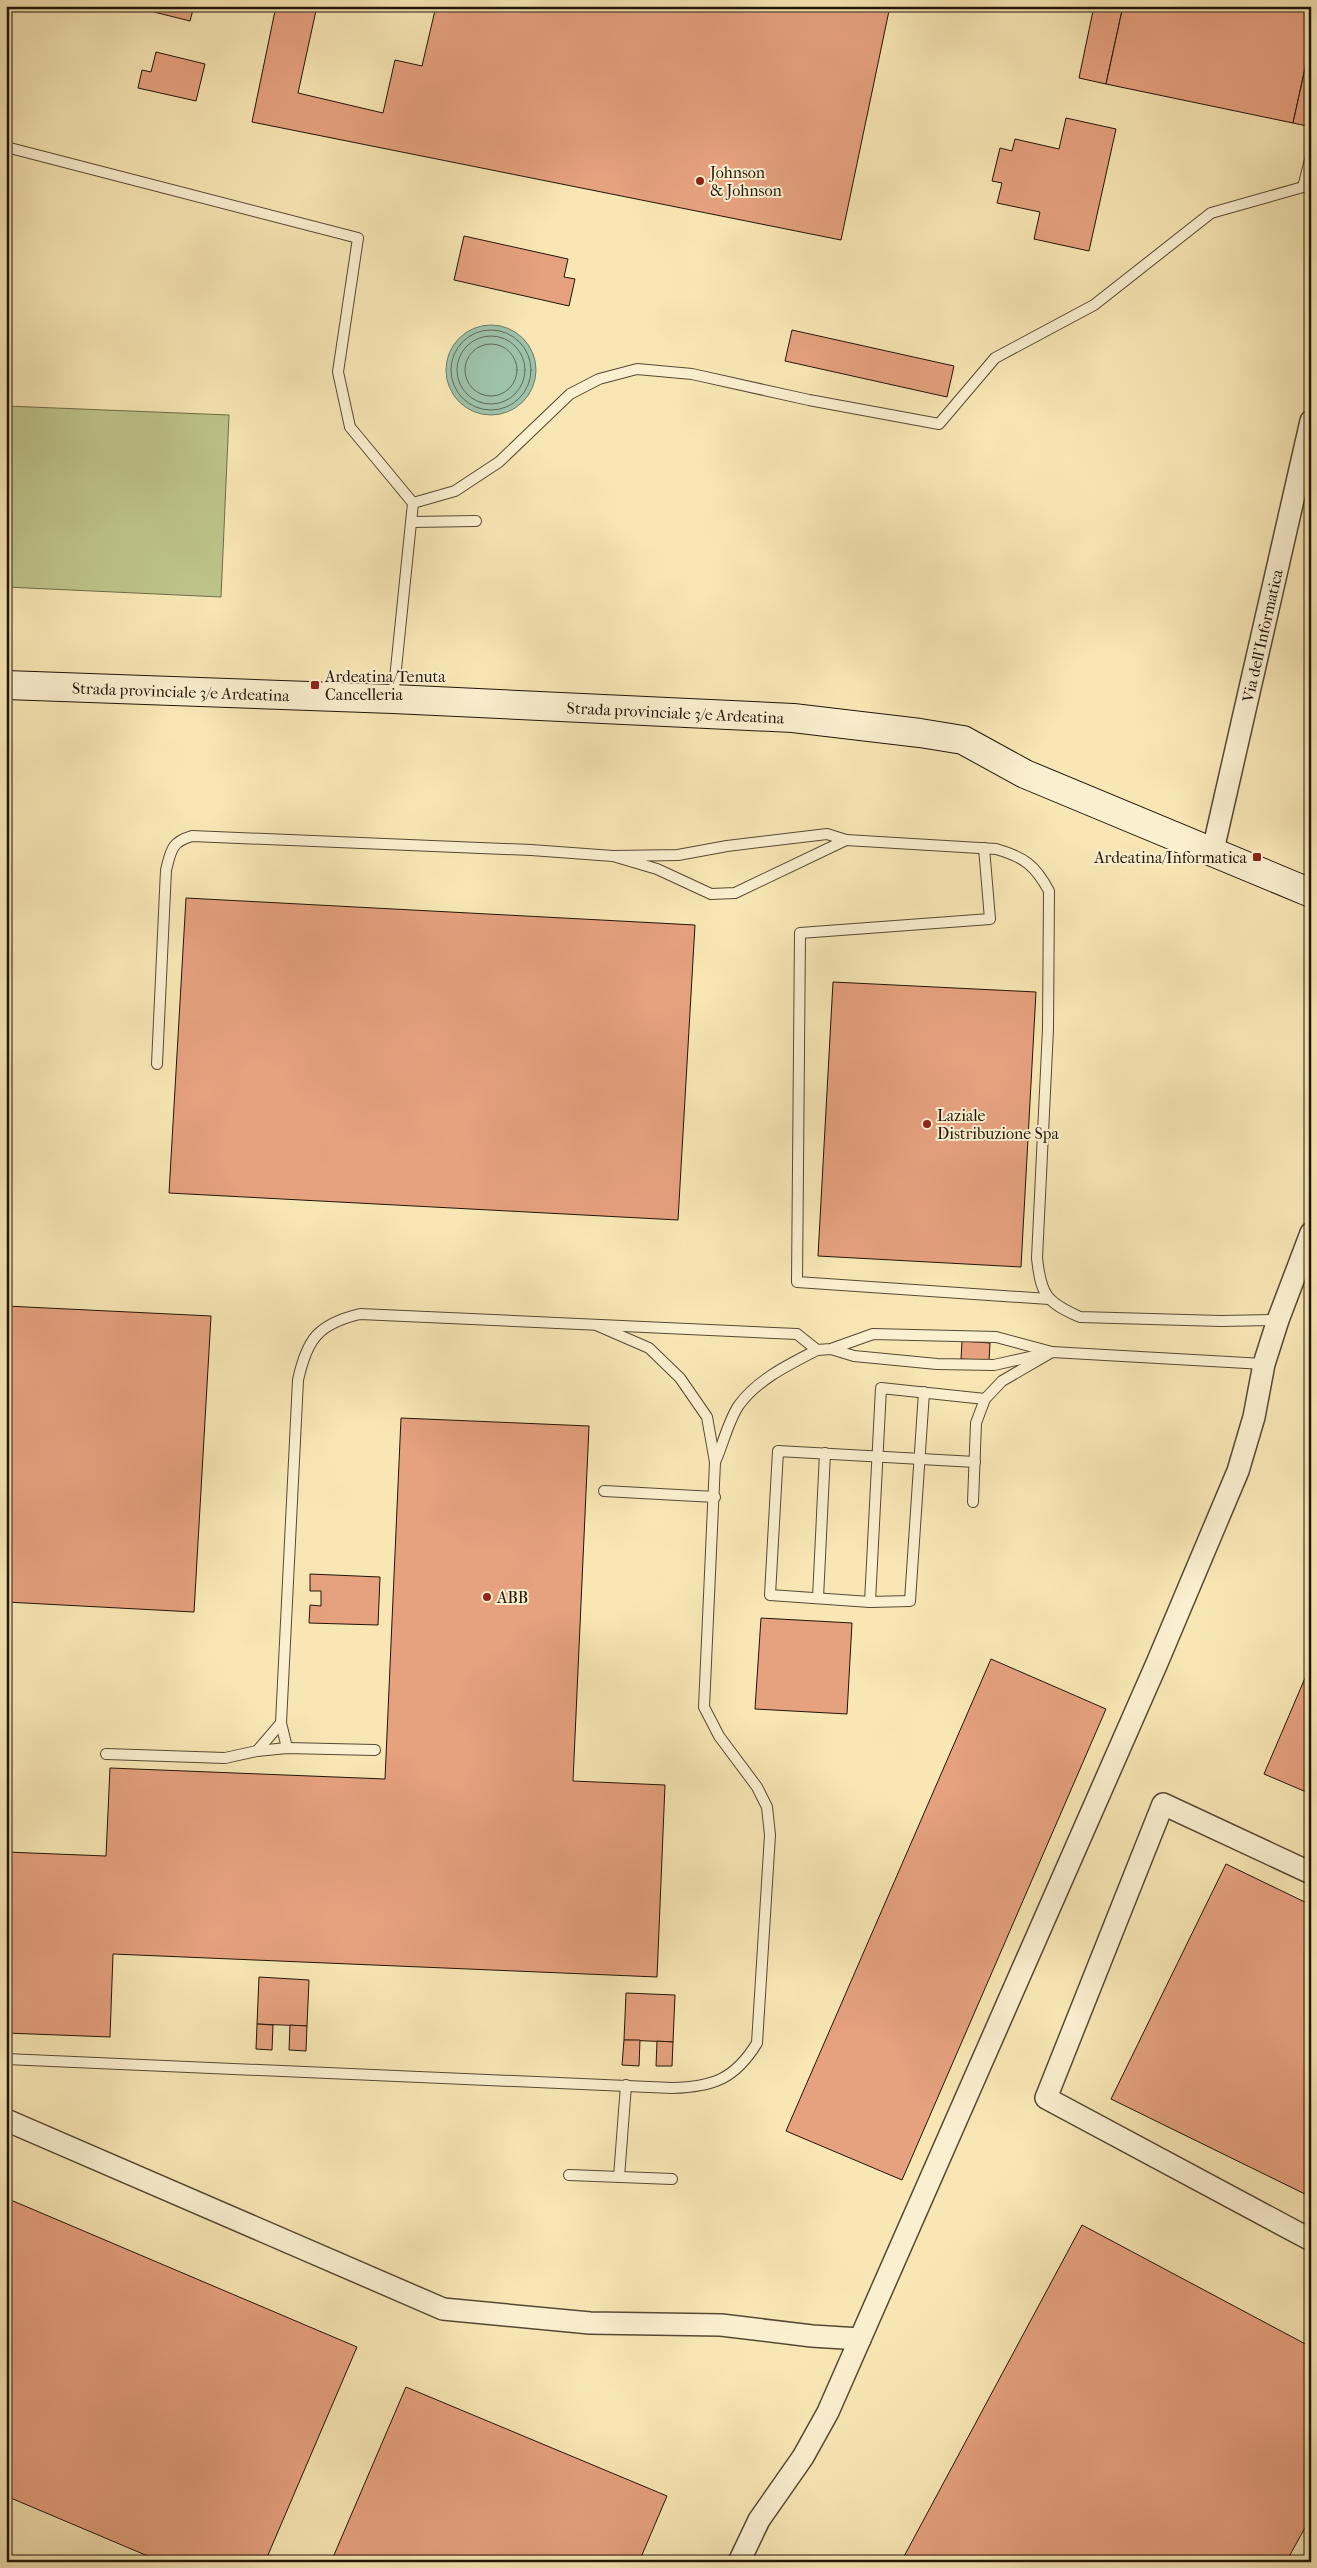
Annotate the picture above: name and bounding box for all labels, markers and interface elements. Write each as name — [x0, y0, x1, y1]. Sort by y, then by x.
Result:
place label: Johnson & Johnson — [708, 163, 782, 200]
marker: Johnson & Johnson — [694, 175, 706, 187]
street label: Via dell'Informatica — [1238, 567, 1287, 705]
place label: Ardeatina/Tenuta Cancelleria — [324, 667, 446, 704]
street label: Strada provinciale 3/e Ardeatina — [72, 678, 291, 705]
marker: Ardeatina/Tenuta Cancelleria — [309, 679, 321, 691]
street label: Strada provinciale 3/e Ardeatina — [566, 698, 785, 728]
place label: Ardeatina/Informatica — [1093, 848, 1248, 867]
marker: Ardeatina/Informatica — [1251, 851, 1263, 863]
place label: Laziale Distribuzione Spa — [937, 1106, 1059, 1143]
marker: Laziale Distribuzione Spa — [921, 1118, 933, 1130]
place label: ABB — [496, 1588, 528, 1607]
marker: ABB — [481, 1591, 493, 1603]

